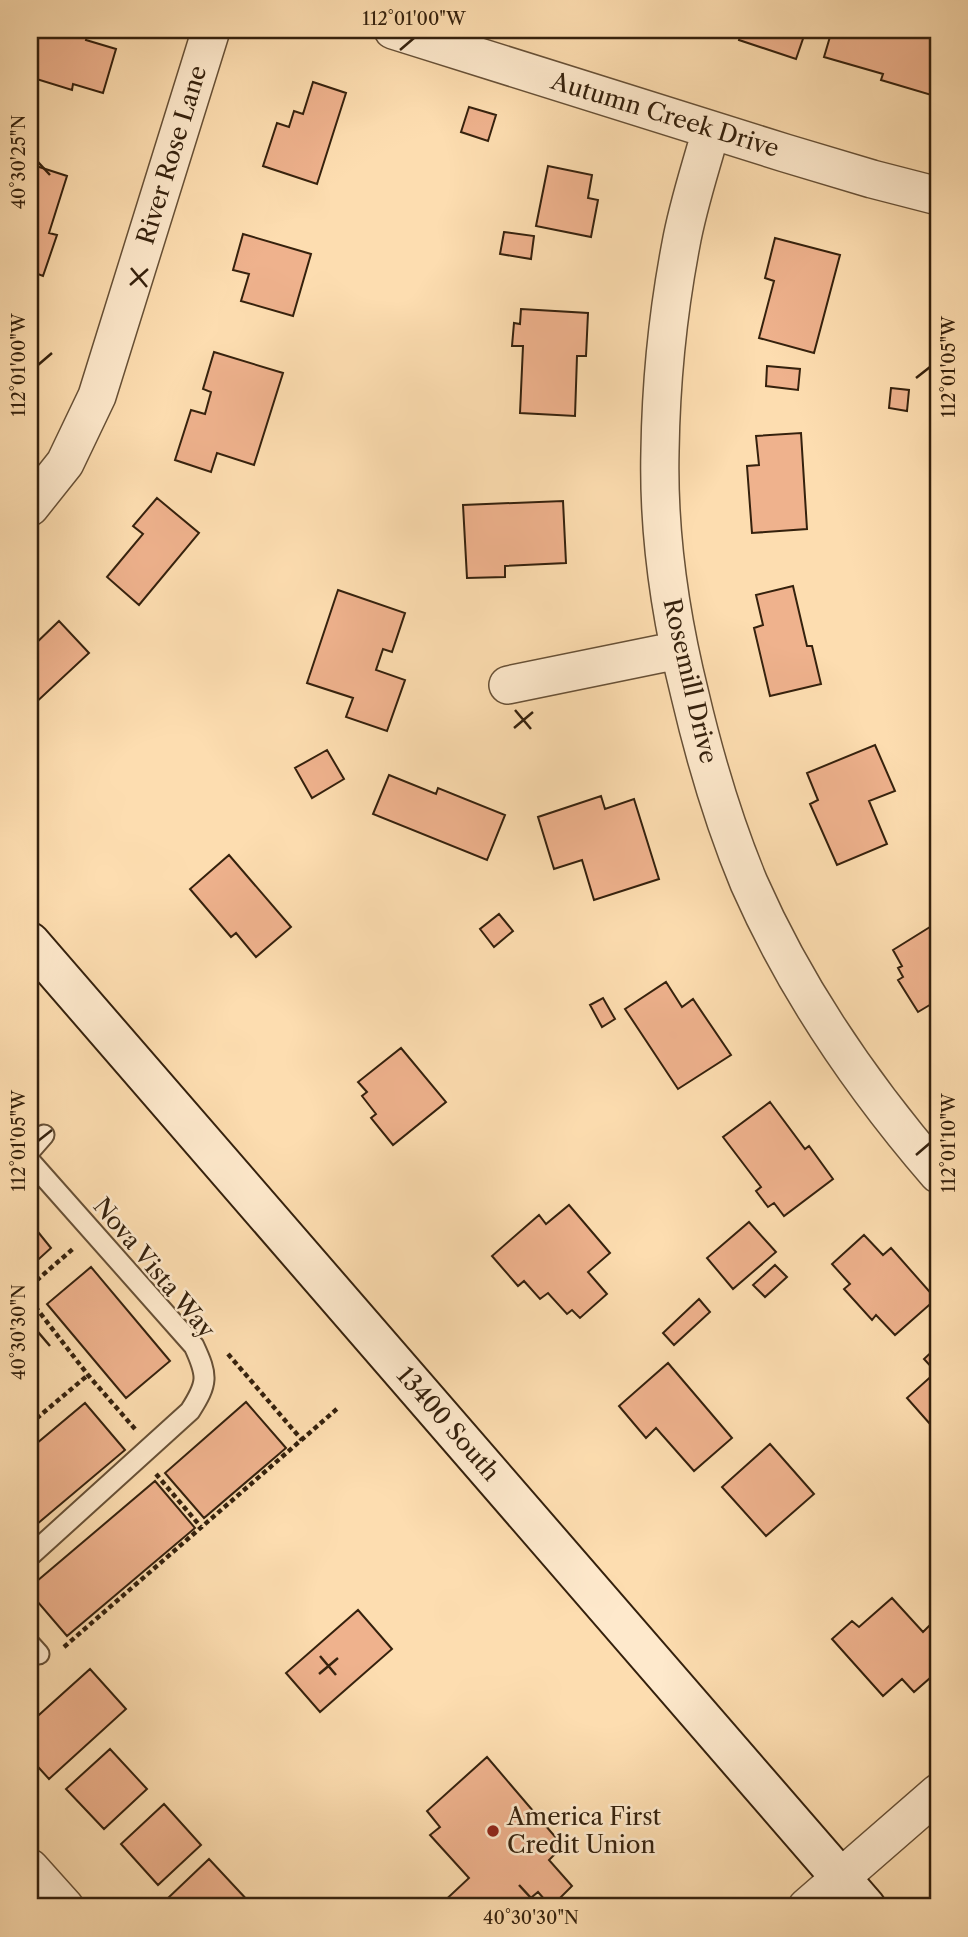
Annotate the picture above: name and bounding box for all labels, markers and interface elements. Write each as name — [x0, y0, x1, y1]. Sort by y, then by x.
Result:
text: 112°01'00"W — [362, 8, 467, 30]
street label: River Rose Lane — [131, 62, 213, 248]
street label: Autumn Creek Drive — [547, 66, 783, 163]
text: 40°30'25"N — [8, 115, 30, 209]
text: 112°01'00"W — [8, 312, 30, 417]
text: 112°01'05"W — [938, 315, 960, 418]
street label: Rosemill Drive — [657, 595, 724, 766]
text: 112°01'05"W — [8, 1089, 30, 1192]
text: 112°01'10"W — [938, 1092, 960, 1193]
street label: Nova Vista Way — [87, 1192, 222, 1344]
text: 40°30'30"N — [8, 1284, 30, 1380]
street label: 13400 South — [391, 1361, 506, 1487]
place label: America First Credit Union — [506, 1802, 662, 1859]
marker: America First Credit Union — [485, 1823, 501, 1839]
text: 40°30'30"N — [483, 1907, 579, 1929]

